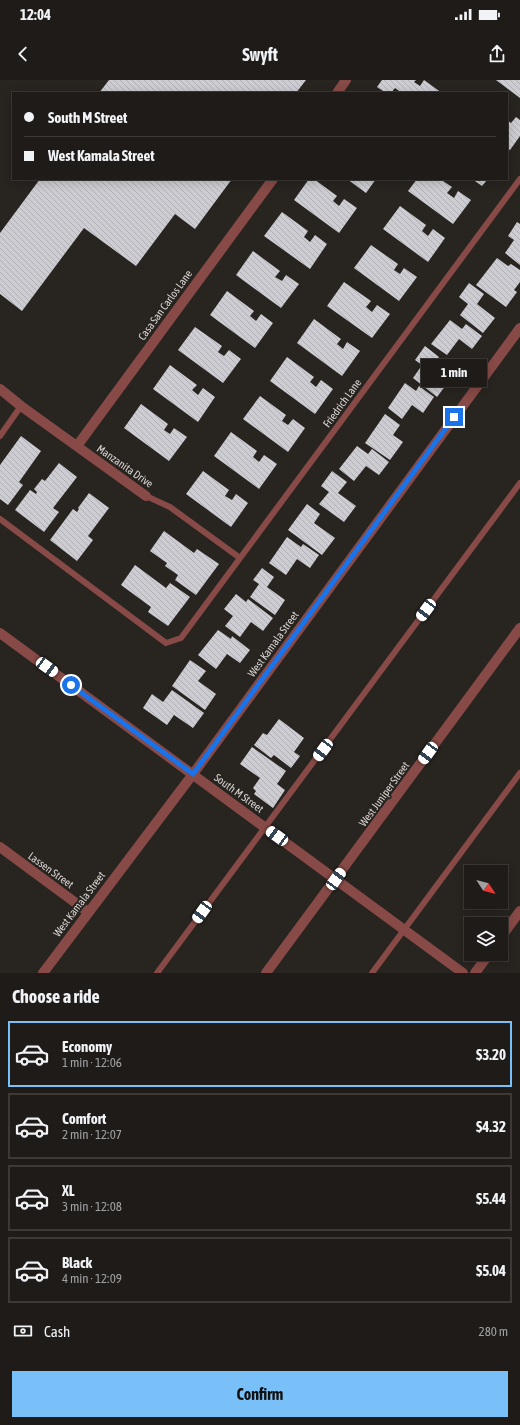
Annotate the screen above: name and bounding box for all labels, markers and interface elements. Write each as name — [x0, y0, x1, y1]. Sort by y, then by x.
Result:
text: 12:04 — [20, 6, 51, 23]
icon: back — [12, 43, 34, 65]
icon: share — [486, 43, 508, 65]
text: Swyft — [242, 44, 278, 65]
text: South M Street — [48, 109, 127, 126]
text: West Kamala Street — [48, 147, 155, 164]
street label: Casa San Carlos Lane — [136, 268, 194, 342]
callout: 1 min — [421, 359, 487, 387]
text: 1 min — [441, 365, 467, 380]
street label: Friedrich Lane — [321, 377, 363, 429]
route end — [445, 408, 463, 426]
street label: Manzanita Drive — [95, 442, 155, 490]
car — [414, 597, 438, 623]
street label: West Kamala Street — [245, 609, 301, 679]
car — [34, 655, 60, 679]
route start — [62, 676, 80, 694]
car — [311, 737, 335, 763]
car — [416, 740, 440, 766]
street label: West Juniper Street — [357, 759, 411, 829]
street label: South M Street — [212, 771, 266, 815]
car — [264, 824, 290, 848]
street label: Lassen Street — [26, 850, 76, 890]
north arrow — [464, 865, 508, 909]
map controls — [464, 865, 508, 961]
car — [324, 866, 348, 892]
street label: West Kamala Street — [51, 869, 107, 939]
car — [190, 899, 214, 925]
button: layers — [464, 917, 508, 961]
text: Choose a ride — [12, 986, 100, 1007]
icon: car — [14, 1036, 50, 1072]
text: Economy — [62, 1038, 112, 1055]
text: $3.20 — [476, 1046, 506, 1063]
text: 1 min · 12:06 — [62, 1055, 122, 1070]
icon: car — [14, 1108, 50, 1144]
text: Comfort — [62, 1110, 106, 1127]
text: $4.32 — [476, 1118, 506, 1135]
text: 2 min · 12:07 — [62, 1127, 122, 1142]
icon: car — [14, 1180, 50, 1216]
text: XL — [62, 1182, 75, 1199]
text: $5.44 — [476, 1190, 506, 1207]
text: 3 min · 12:08 — [62, 1199, 122, 1214]
icon: car — [14, 1252, 50, 1288]
text: Black — [62, 1254, 92, 1271]
text: $5.04 — [476, 1262, 506, 1279]
text: 4 min · 12:09 — [62, 1271, 122, 1286]
icon: cash — [12, 1320, 34, 1342]
text: Cash — [44, 1323, 70, 1340]
text: 280 m — [479, 1324, 508, 1339]
button: Confirm — [12, 1371, 508, 1417]

